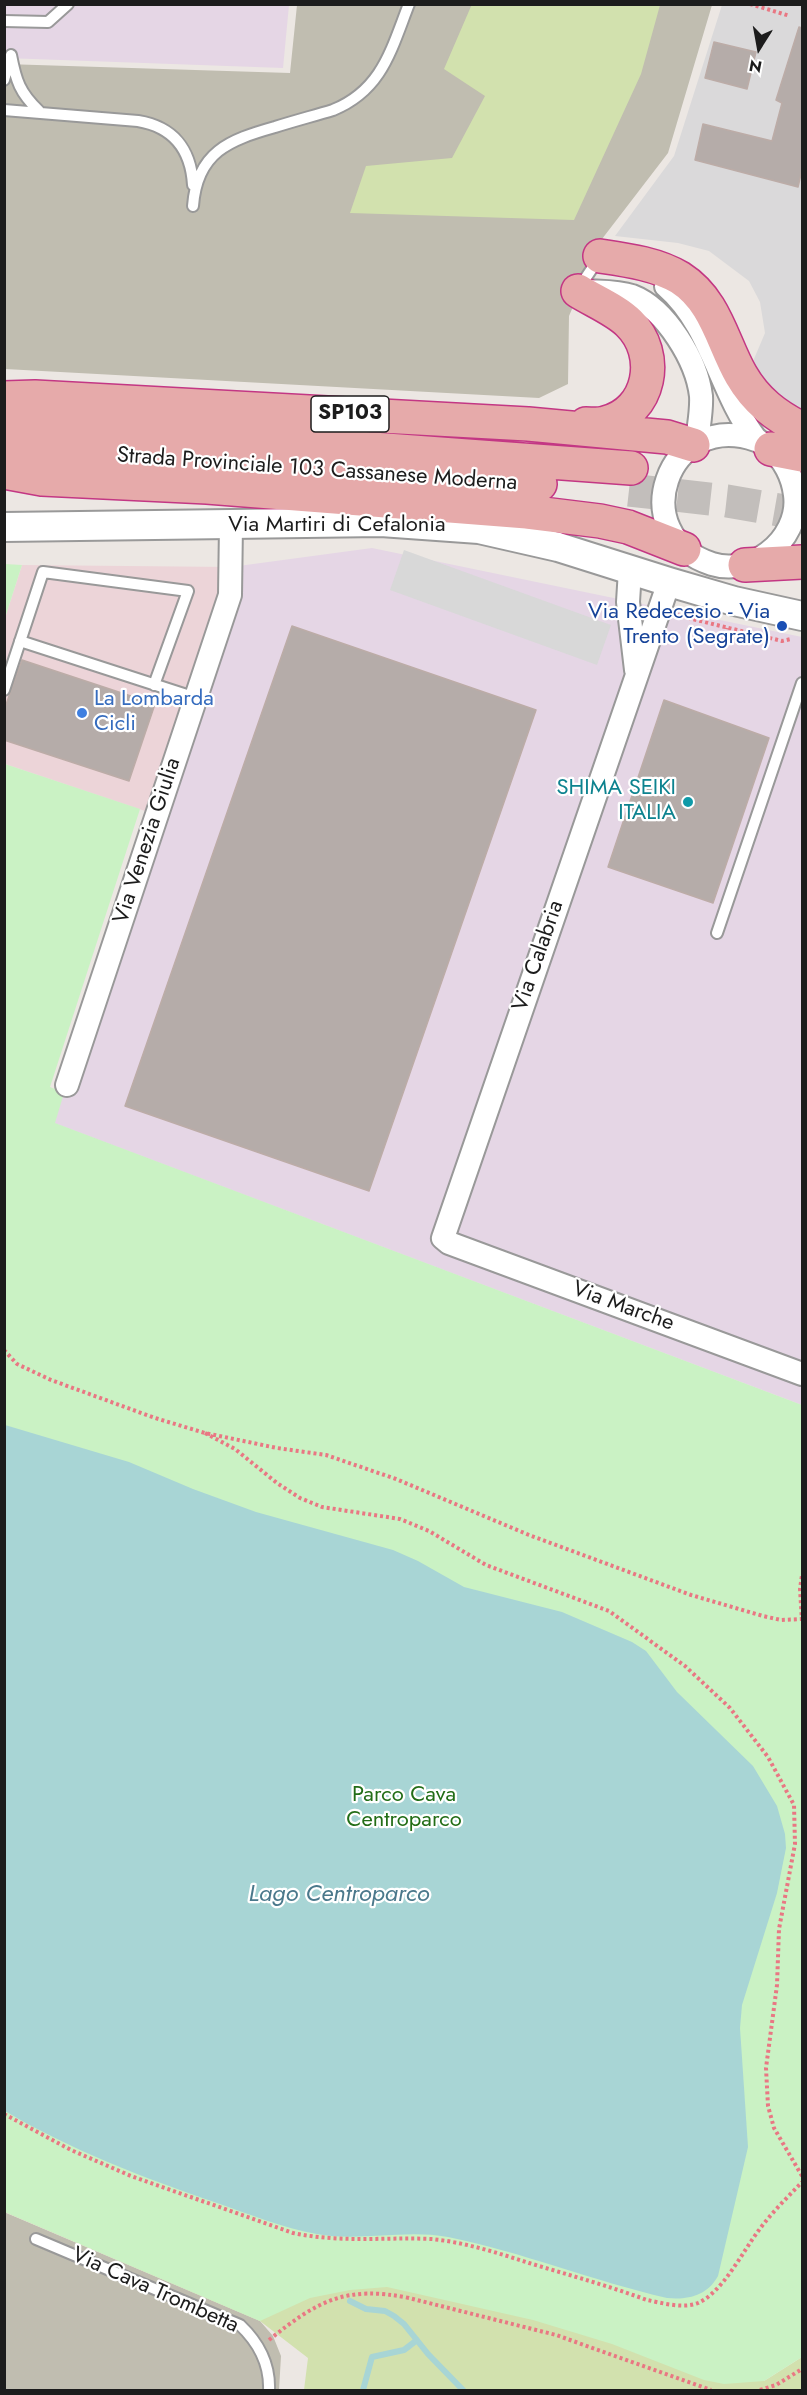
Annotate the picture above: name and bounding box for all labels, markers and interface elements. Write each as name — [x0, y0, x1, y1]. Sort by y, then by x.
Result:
north arrow — [729, 18, 789, 78]
text: N — [747, 54, 764, 79]
road number: SP103 — [311, 396, 389, 432]
street label: Strada Provinciale 103 Cassanese Moderna — [116, 443, 518, 497]
street label: Via Martiri di Cefalonia — [228, 513, 446, 539]
place label: Via Redecesio - Via Trento (Segrate) — [588, 600, 770, 652]
marker: Via Redecesio - Via Trento (Segrate) — [775, 619, 789, 633]
place label: La Lombarda Cicli — [94, 687, 214, 738]
marker: La Lombarda Cicli — [75, 706, 89, 720]
street label: Via Venezia Giulia — [109, 755, 187, 927]
place label: SHIMA SEIKI ITALIA — [557, 776, 676, 828]
marker: SHIMA SEIKI ITALIA — [681, 795, 695, 809]
street label: Via Calabria — [508, 897, 570, 1015]
street label: Via Marche — [568, 1276, 678, 1338]
park label: Parco Cava Centroparco — [346, 1783, 462, 1834]
water label: Lago Centroparco — [248, 1881, 430, 1909]
street label: Via Cava Trombetta — [68, 2242, 242, 2340]

